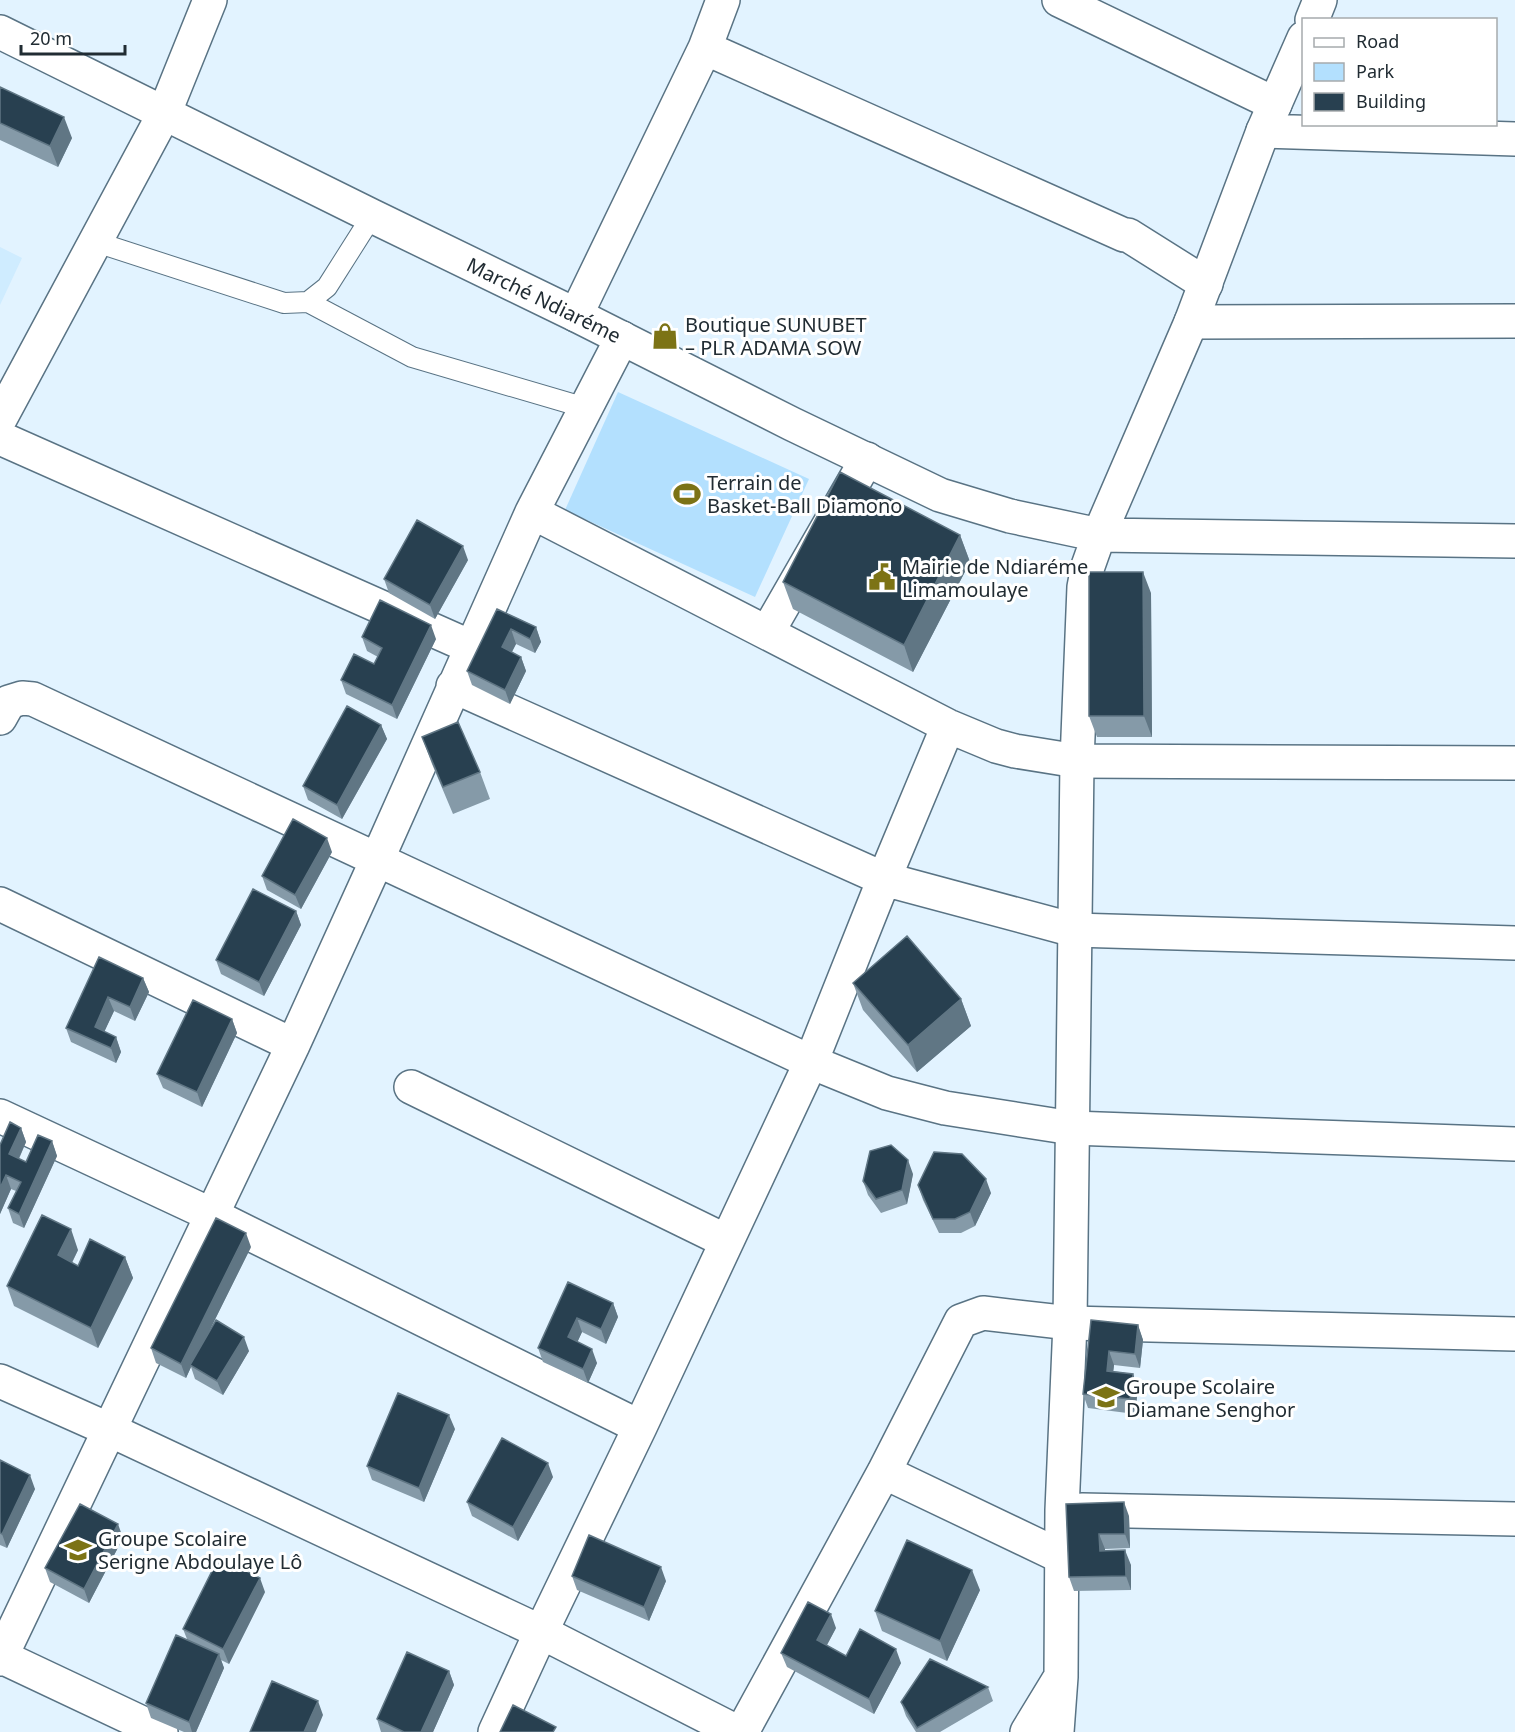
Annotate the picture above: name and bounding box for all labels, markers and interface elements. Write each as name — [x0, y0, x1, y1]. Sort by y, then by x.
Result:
scale bar — [21, 18, 124, 56]
legend — [1302, 18, 1497, 126]
text: 20 m — [30, 26, 72, 50]
text: Road — [1356, 29, 1399, 53]
text: Park — [1356, 59, 1394, 83]
text: Building — [1356, 89, 1426, 113]
street label: Marché Ndiaréme — [462, 251, 626, 349]
place label: Boutique SUNUBET – PLR ADAMA SOW — [685, 311, 867, 361]
shop icon: Boutique SUNUBET – PLR ADAMA SOW — [650, 321, 680, 351]
place label: Terrain de Basket-Ball Diamono — [707, 469, 902, 519]
sports icon: Terrain de Basket-Ball Diamono — [672, 479, 702, 509]
place label: Mairie de Ndiaréme Limamoulaye — [902, 553, 1088, 603]
public building icon: Mairie de Ndiaréme Limamoulaye — [867, 562, 897, 592]
place label: Groupe Scolaire Diamane Senghor — [1126, 1373, 1295, 1423]
school or university icon: Groupe Scolaire Diamane Senghor — [1091, 1382, 1121, 1412]
place label: Groupe Scolaire Serigne Abdoulaye Lô — [98, 1525, 302, 1575]
school or university icon: Groupe Scolaire Serigne Abdoulaye Lô — [63, 1535, 93, 1565]

